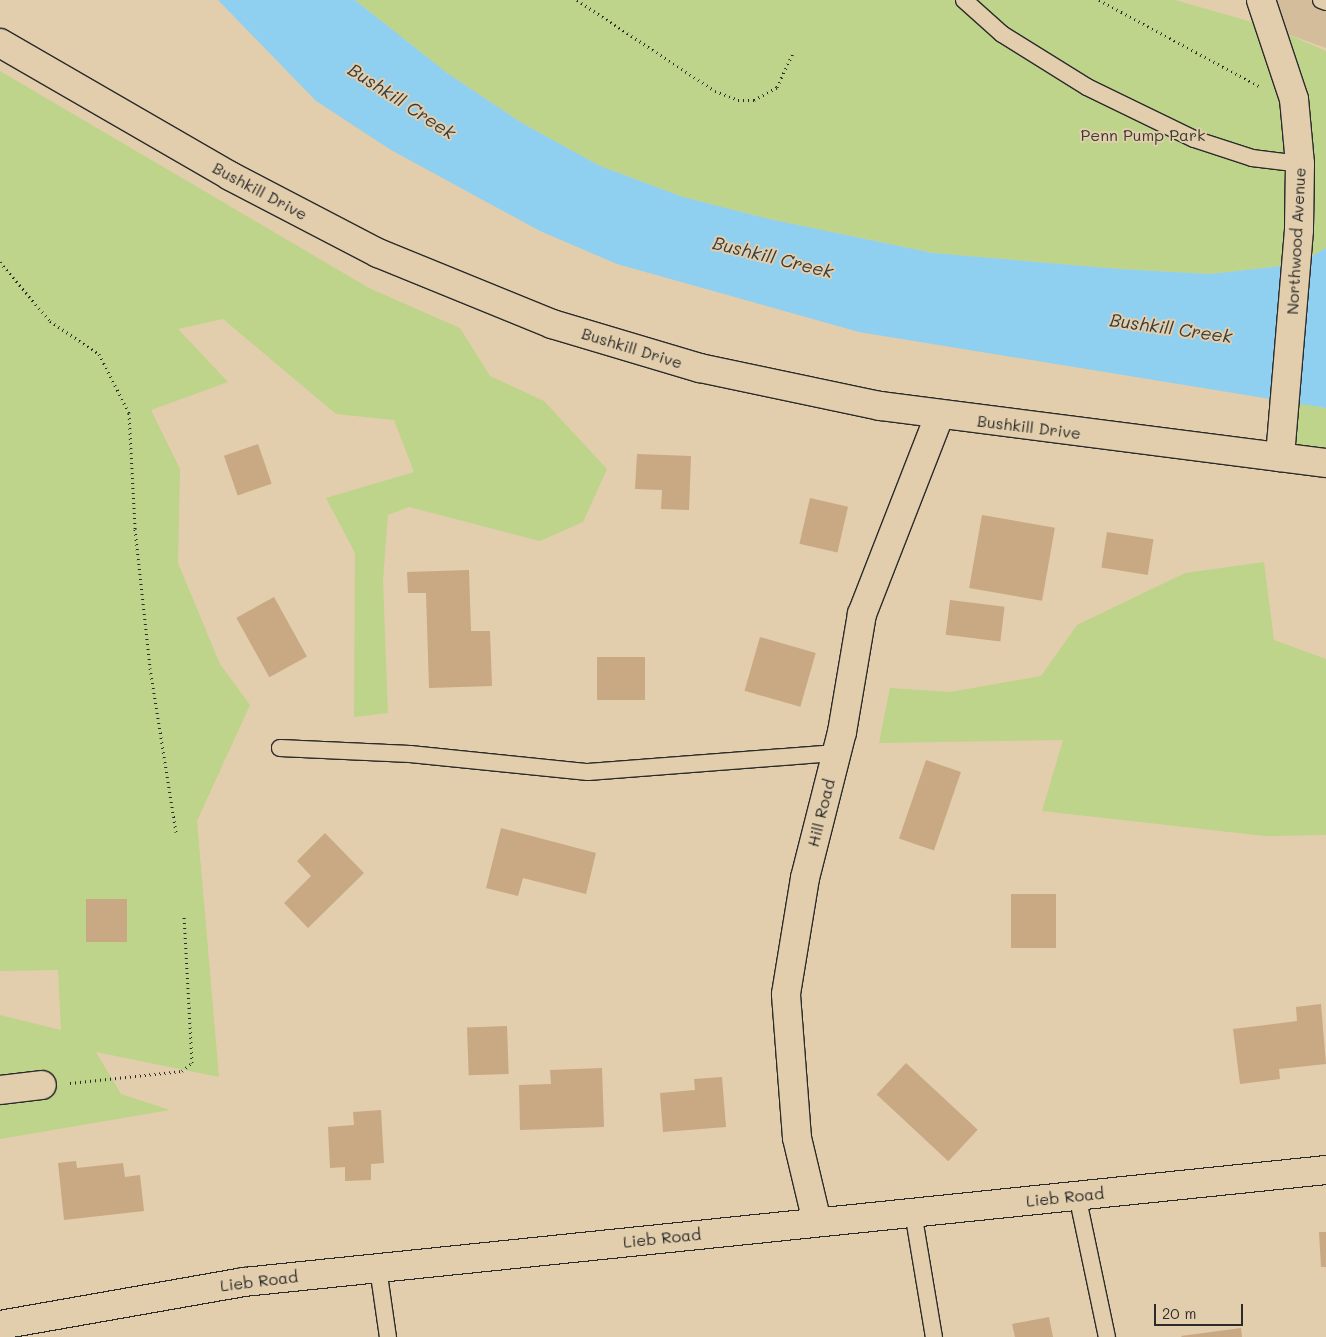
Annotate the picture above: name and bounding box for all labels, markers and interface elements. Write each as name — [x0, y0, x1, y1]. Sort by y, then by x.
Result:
water label: Bushkill Creek — [344, 58, 460, 144]
park label: Penn Pump Park — [1080, 125, 1206, 145]
street label: Bushkill Drive — [209, 158, 311, 224]
street label: Northwood Avenue — [1283, 167, 1309, 315]
water label: Bushkill Creek — [710, 232, 836, 282]
water label: Bushkill Creek — [1108, 309, 1234, 347]
street label: Bushkill Drive — [579, 324, 685, 372]
street label: Bushkill Drive — [976, 411, 1082, 443]
street label: Hill Road — [803, 777, 839, 849]
street label: Lieb Road — [1025, 1183, 1105, 1211]
street label: Lieb Road — [622, 1224, 702, 1252]
street label: Lieb Road — [219, 1267, 299, 1295]
scale bar — [1156, 1294, 1245, 1326]
text: 20 m — [1162, 1303, 1196, 1323]

